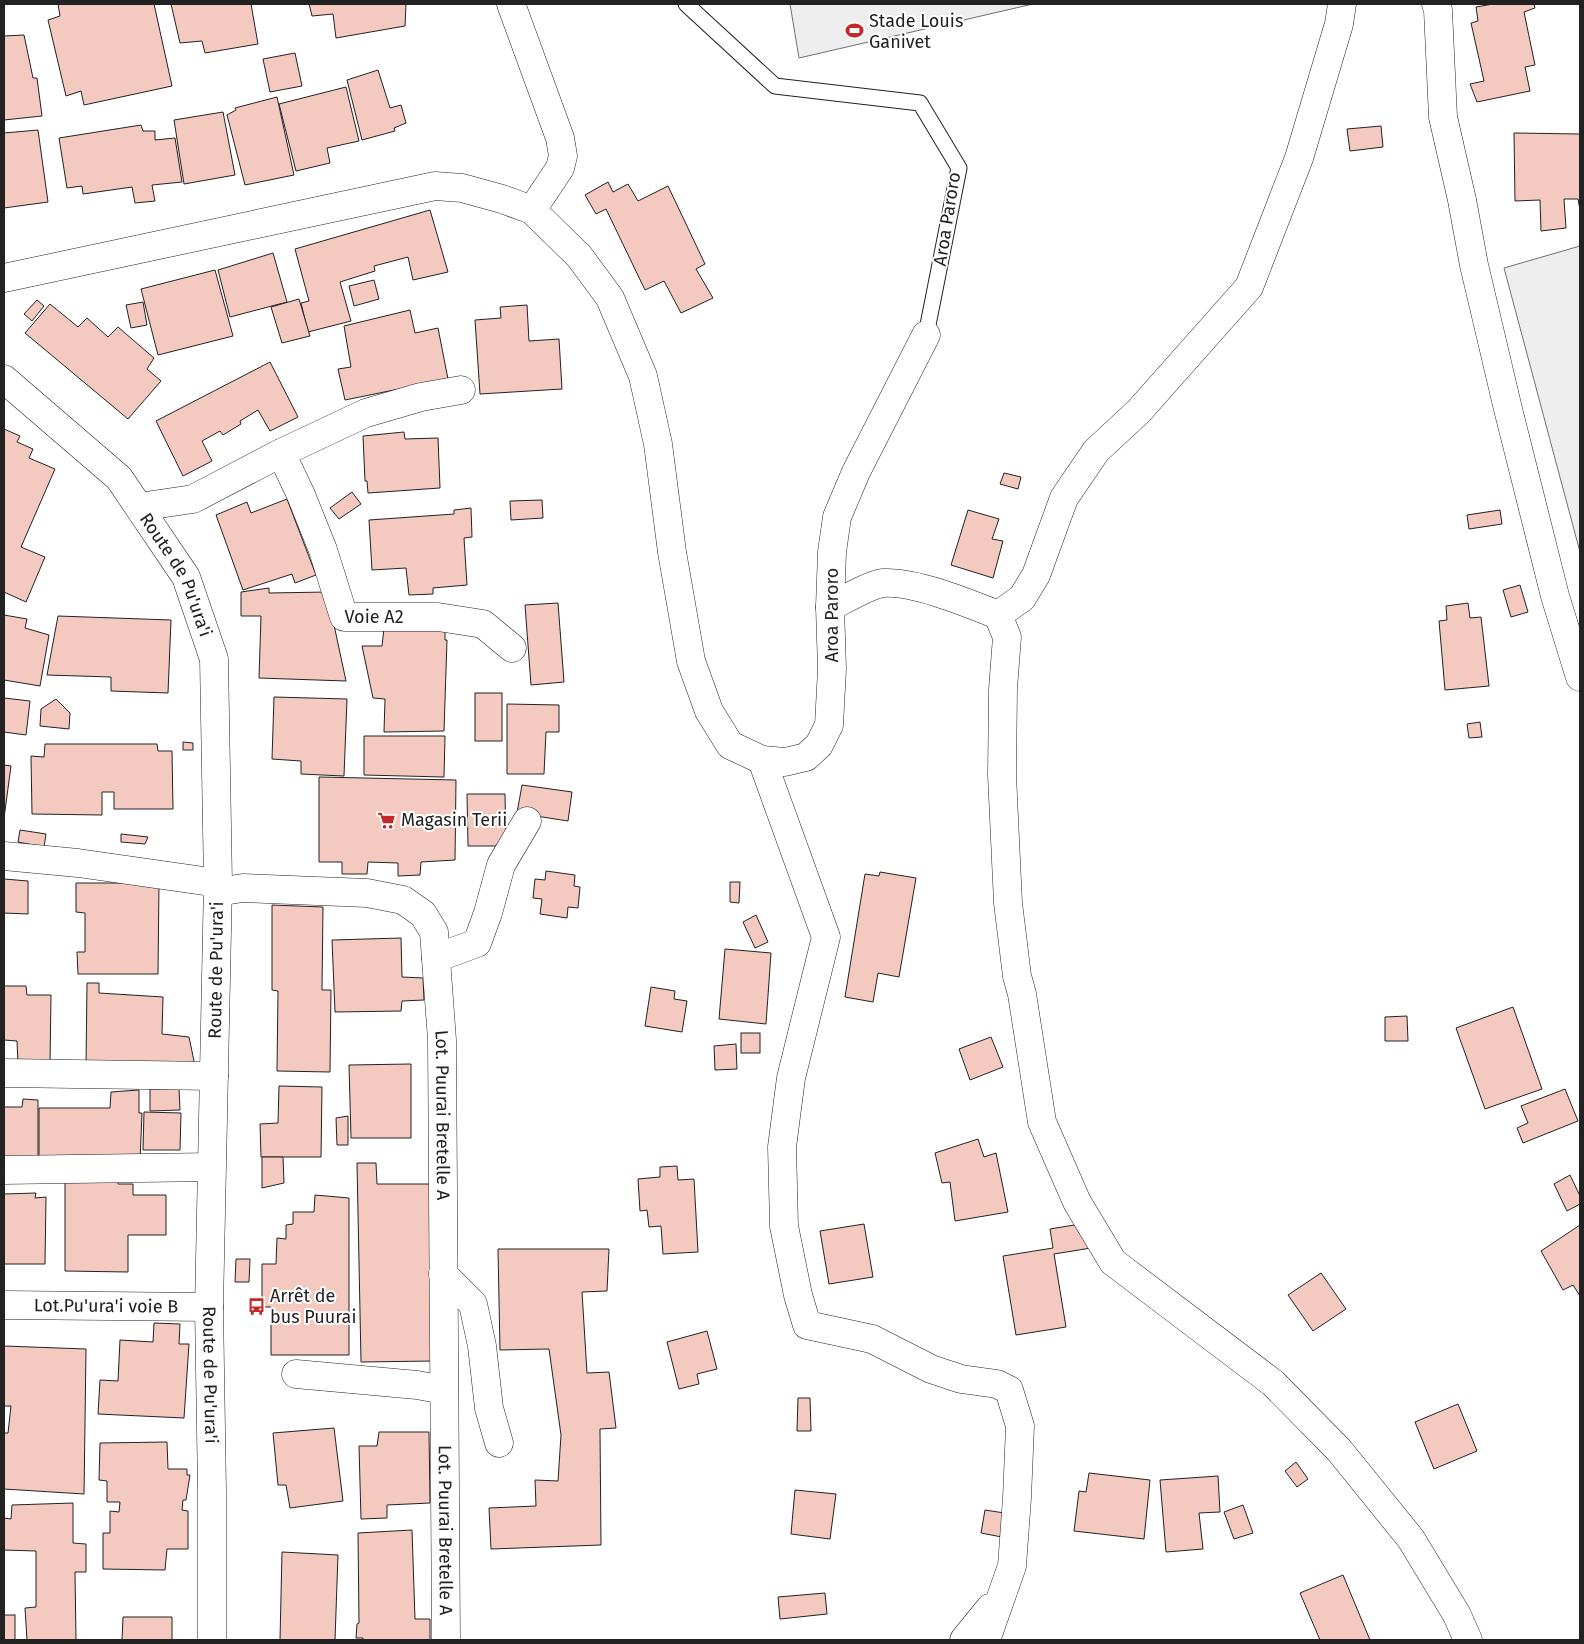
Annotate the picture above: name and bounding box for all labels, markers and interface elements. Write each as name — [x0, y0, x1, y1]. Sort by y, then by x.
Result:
place label: Stade Louis Ganivet — [869, 10, 963, 53]
sports icon: Stade Louis Ganivet — [845, 21, 865, 41]
street label: Aroa Paroro — [929, 171, 965, 267]
street label: Route de Pu'ura'i — [135, 509, 217, 640]
street label: Aroa Paroro — [821, 568, 843, 662]
street label: Voie A2 — [345, 606, 404, 628]
place label: Magasin Terii — [401, 809, 507, 831]
supermarket icon: Magasin Terii — [377, 810, 397, 830]
street label: Route de Pu'ura'i — [204, 901, 228, 1039]
street label: Lot. Puurai Bretelle A — [430, 1029, 454, 1201]
place label: Arrêt de bus Puurai — [270, 1285, 356, 1328]
street label: Lot.Pu'ura'i voie B — [34, 1294, 178, 1318]
bus stop icon: Arrêt de bus Puurai — [246, 1296, 266, 1316]
street label: Route de Pu'ura'i — [198, 1306, 222, 1444]
street label: Lot. Puurai Bretelle A — [434, 1445, 457, 1616]

